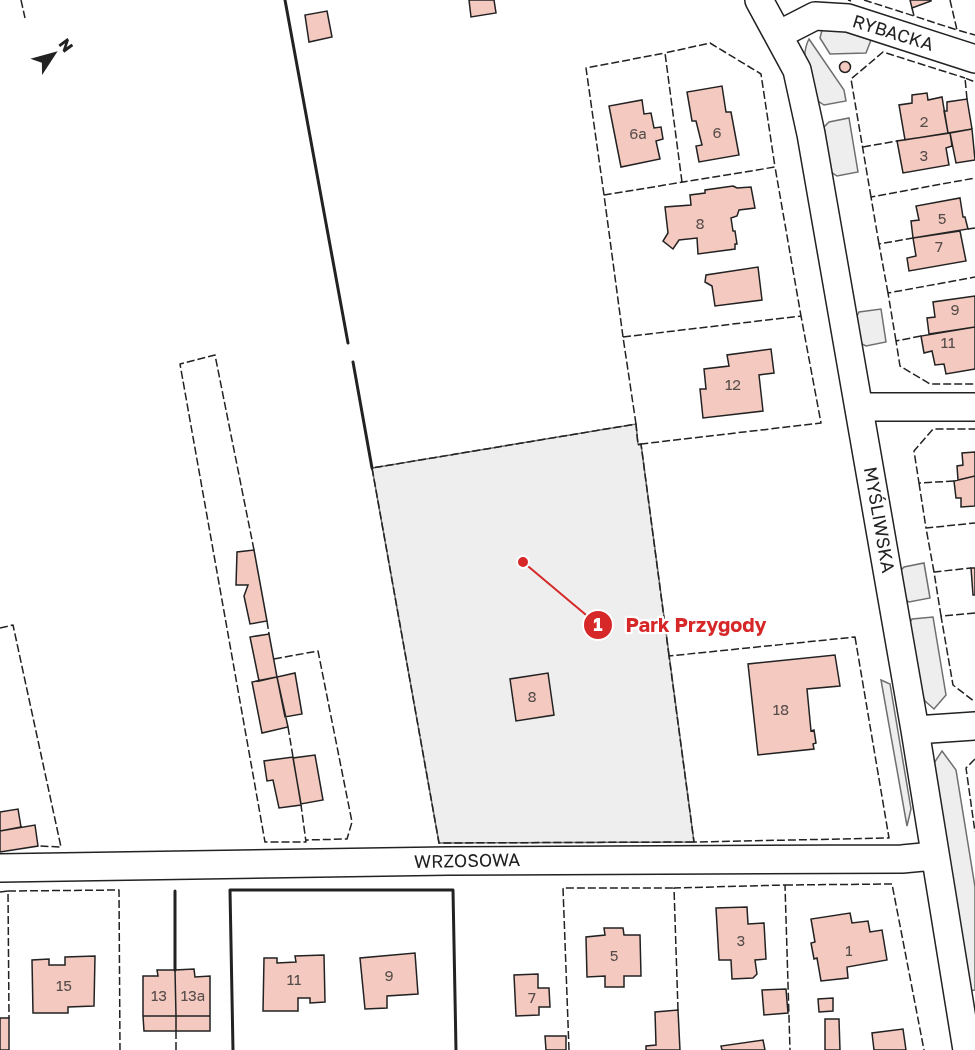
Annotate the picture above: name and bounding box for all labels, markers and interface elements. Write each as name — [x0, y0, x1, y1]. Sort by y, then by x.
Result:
street label: RYBACKA — [850, 9, 937, 55]
north arrow — [24, 24, 84, 84]
text: N — [54, 34, 78, 56]
house number: 2 — [920, 112, 928, 130]
house number: 6 — [712, 123, 722, 141]
house number: 6a — [629, 124, 647, 142]
house number: 3 — [920, 146, 928, 164]
house number: 5 — [938, 209, 946, 227]
house number: 8 — [695, 214, 705, 232]
house number: 7 — [935, 237, 943, 255]
house number: 9 — [950, 300, 960, 318]
house number: 11 — [941, 333, 955, 351]
house number: 12 — [725, 375, 741, 393]
street label: MYŚLIWSKA — [860, 465, 900, 575]
callout: Park Przygody — [583, 606, 778, 644]
text: Park Przygody — [626, 612, 767, 636]
text: 1 — [593, 613, 603, 635]
house number: 8 — [527, 687, 537, 705]
house number: 18 — [773, 700, 789, 718]
street label: WRZOSOWA — [414, 848, 520, 872]
house number: 3 — [737, 931, 745, 949]
house number: 1 — [845, 941, 853, 959]
house number: 5 — [610, 946, 618, 964]
house number: 9 — [384, 966, 394, 984]
house number: 11 — [287, 970, 301, 988]
house number: 15 — [56, 976, 72, 994]
house number: 13 — [151, 986, 167, 1004]
house number: 13a — [181, 986, 205, 1004]
house number: 7 — [528, 988, 536, 1006]

